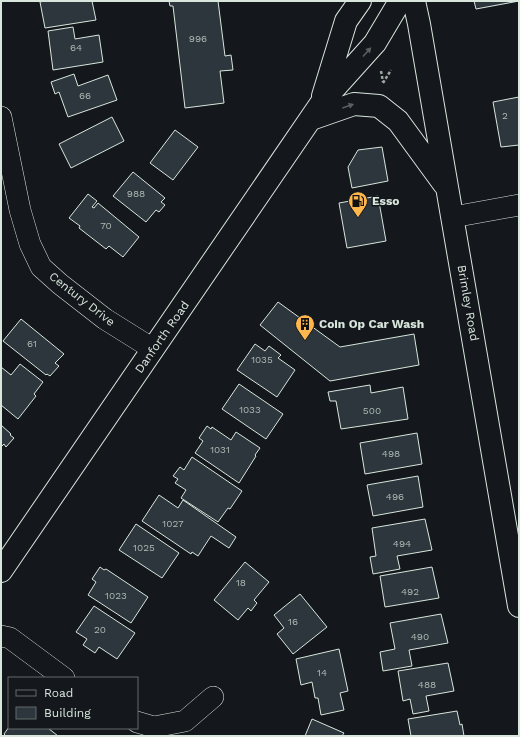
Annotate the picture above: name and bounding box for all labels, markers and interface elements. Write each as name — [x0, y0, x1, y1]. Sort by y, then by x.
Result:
house number: 996 — [189, 33, 207, 44]
house number: 64 — [70, 42, 82, 53]
one-way arrow — [362, 47, 371, 57]
house number: 66 — [79, 90, 91, 101]
one-way arrow — [342, 103, 354, 109]
house number: 2 — [502, 110, 508, 121]
house number: 988 — [127, 188, 145, 199]
fuel station icon: Esso — [347, 190, 369, 218]
place label: Esso — [372, 194, 400, 208]
house number: 70 — [100, 220, 112, 231]
street label: Brimley Road — [454, 264, 482, 342]
street label: Century Drive — [46, 269, 118, 329]
street label: Danforth Road — [132, 298, 192, 376]
building icon: Coin Op Car Wash — [294, 313, 316, 341]
place label: Coin Op Car Wash — [319, 317, 424, 331]
house number: 61 — [27, 338, 37, 349]
house number: 1035 — [251, 354, 273, 365]
house number: 1033 — [239, 404, 261, 415]
house number: 500 — [363, 405, 381, 416]
house number: 1031 — [210, 444, 230, 455]
house number: 498 — [382, 448, 400, 459]
house number: 496 — [386, 491, 404, 502]
house number: 1027 — [162, 518, 184, 529]
house number: 494 — [393, 538, 411, 549]
house number: 1025 — [133, 542, 155, 553]
house number: 18 — [236, 577, 246, 588]
house number: 492 — [401, 586, 419, 597]
house number: 1023 — [105, 590, 127, 601]
house number: 16 — [288, 616, 298, 627]
house number: 20 — [94, 624, 106, 635]
house number: 490 — [411, 631, 429, 642]
house number: 14 — [317, 667, 327, 678]
legend — [8, 677, 138, 729]
house number: 488 — [418, 679, 436, 690]
text: Road — [44, 686, 73, 700]
text: Building — [44, 706, 91, 720]

